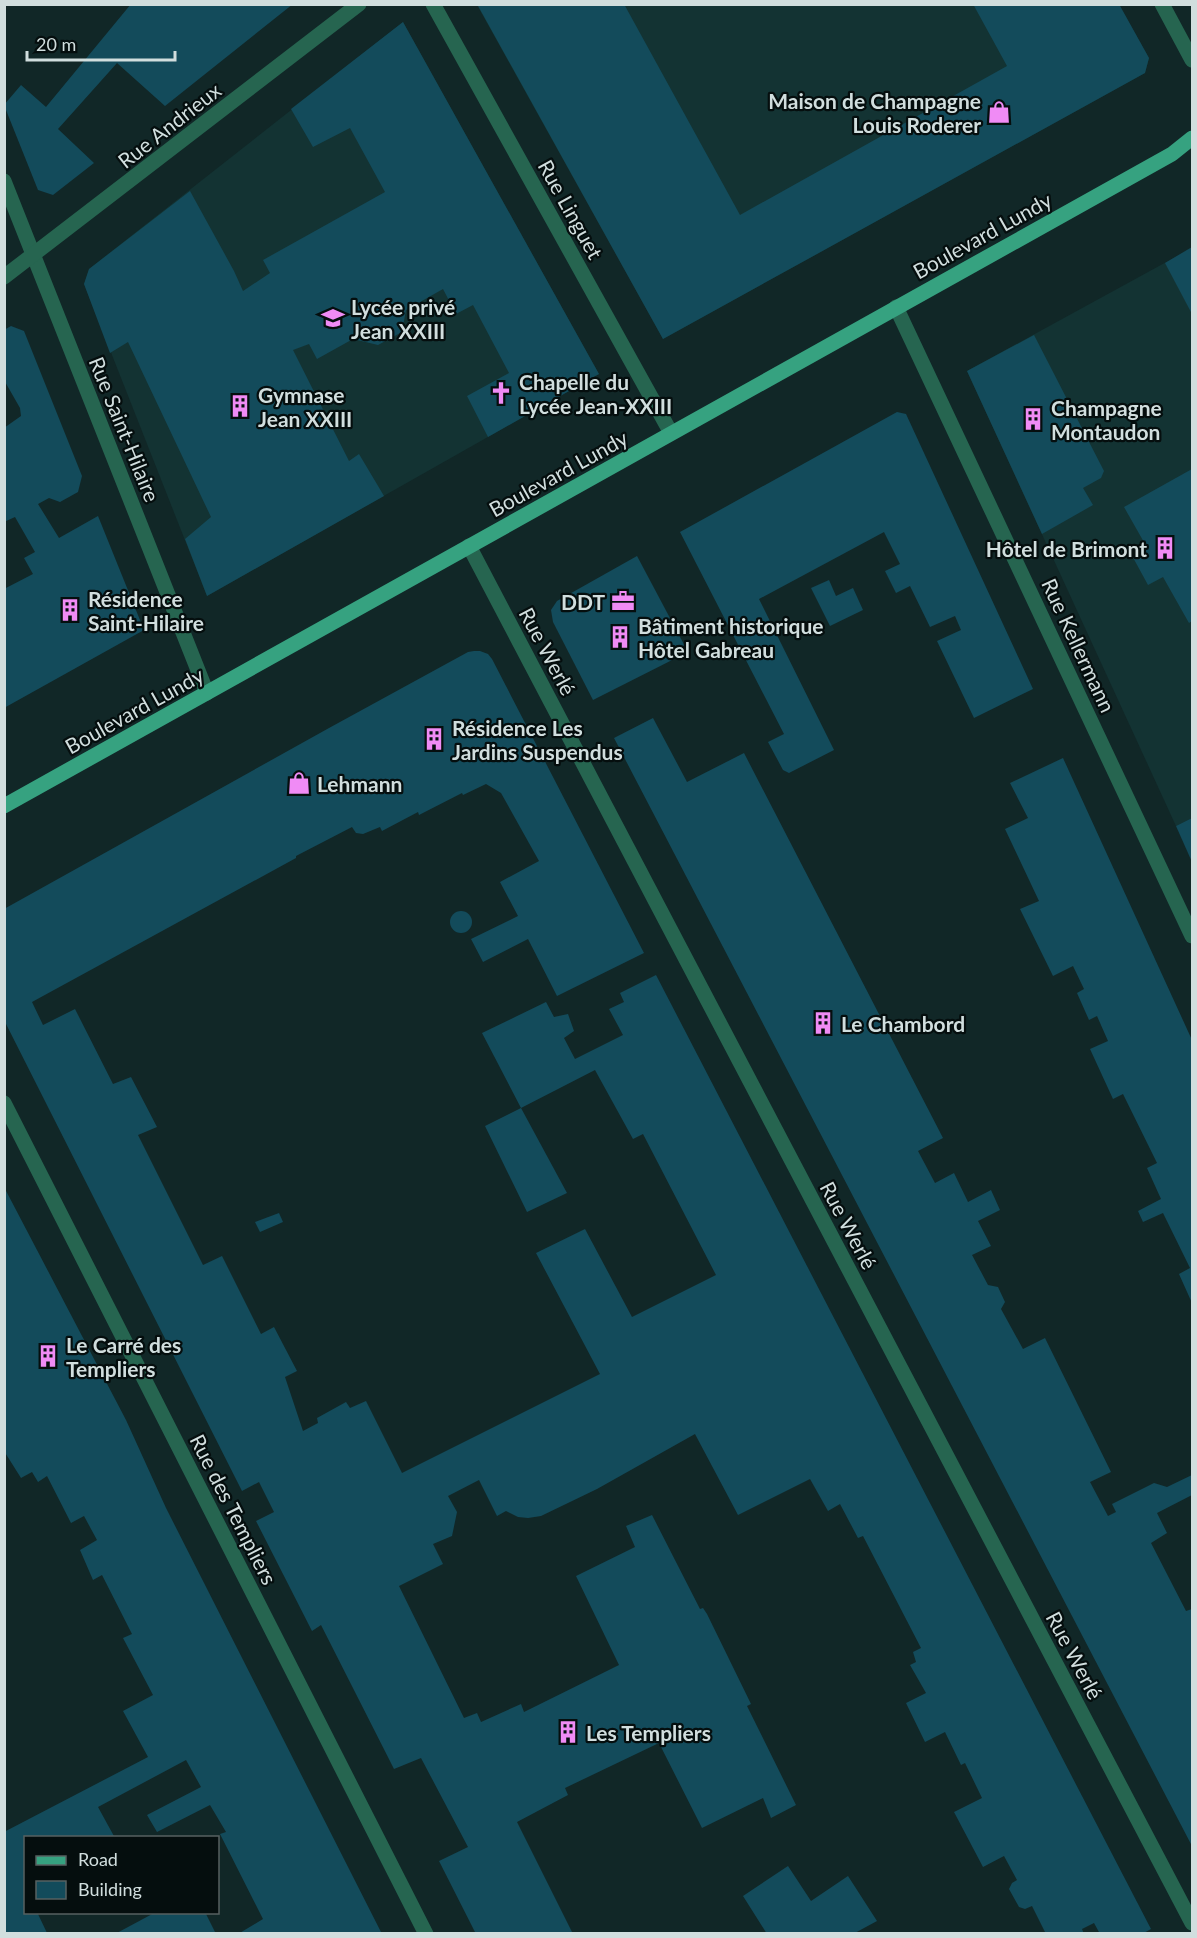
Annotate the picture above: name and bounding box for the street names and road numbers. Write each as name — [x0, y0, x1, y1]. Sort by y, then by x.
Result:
street label: Rue Andrieux — [113, 77, 226, 173]
street label: Rue Linguet — [533, 155, 609, 263]
street label: Boulevard Lundy — [908, 187, 1056, 283]
street label: Rue Saint-Hilaire — [85, 353, 165, 505]
street label: Boulevard Lundy — [484, 425, 632, 521]
street label: Rue Kellermann — [1037, 574, 1121, 716]
street label: Rue Werlé — [514, 603, 582, 699]
street label: Boulevard Lundy — [60, 662, 208, 758]
street label: Rue Werlé — [815, 1177, 883, 1273]
street label: Rue des Templiers — [185, 1430, 283, 1588]
street label: Rue Werlé — [1041, 1607, 1109, 1703]

